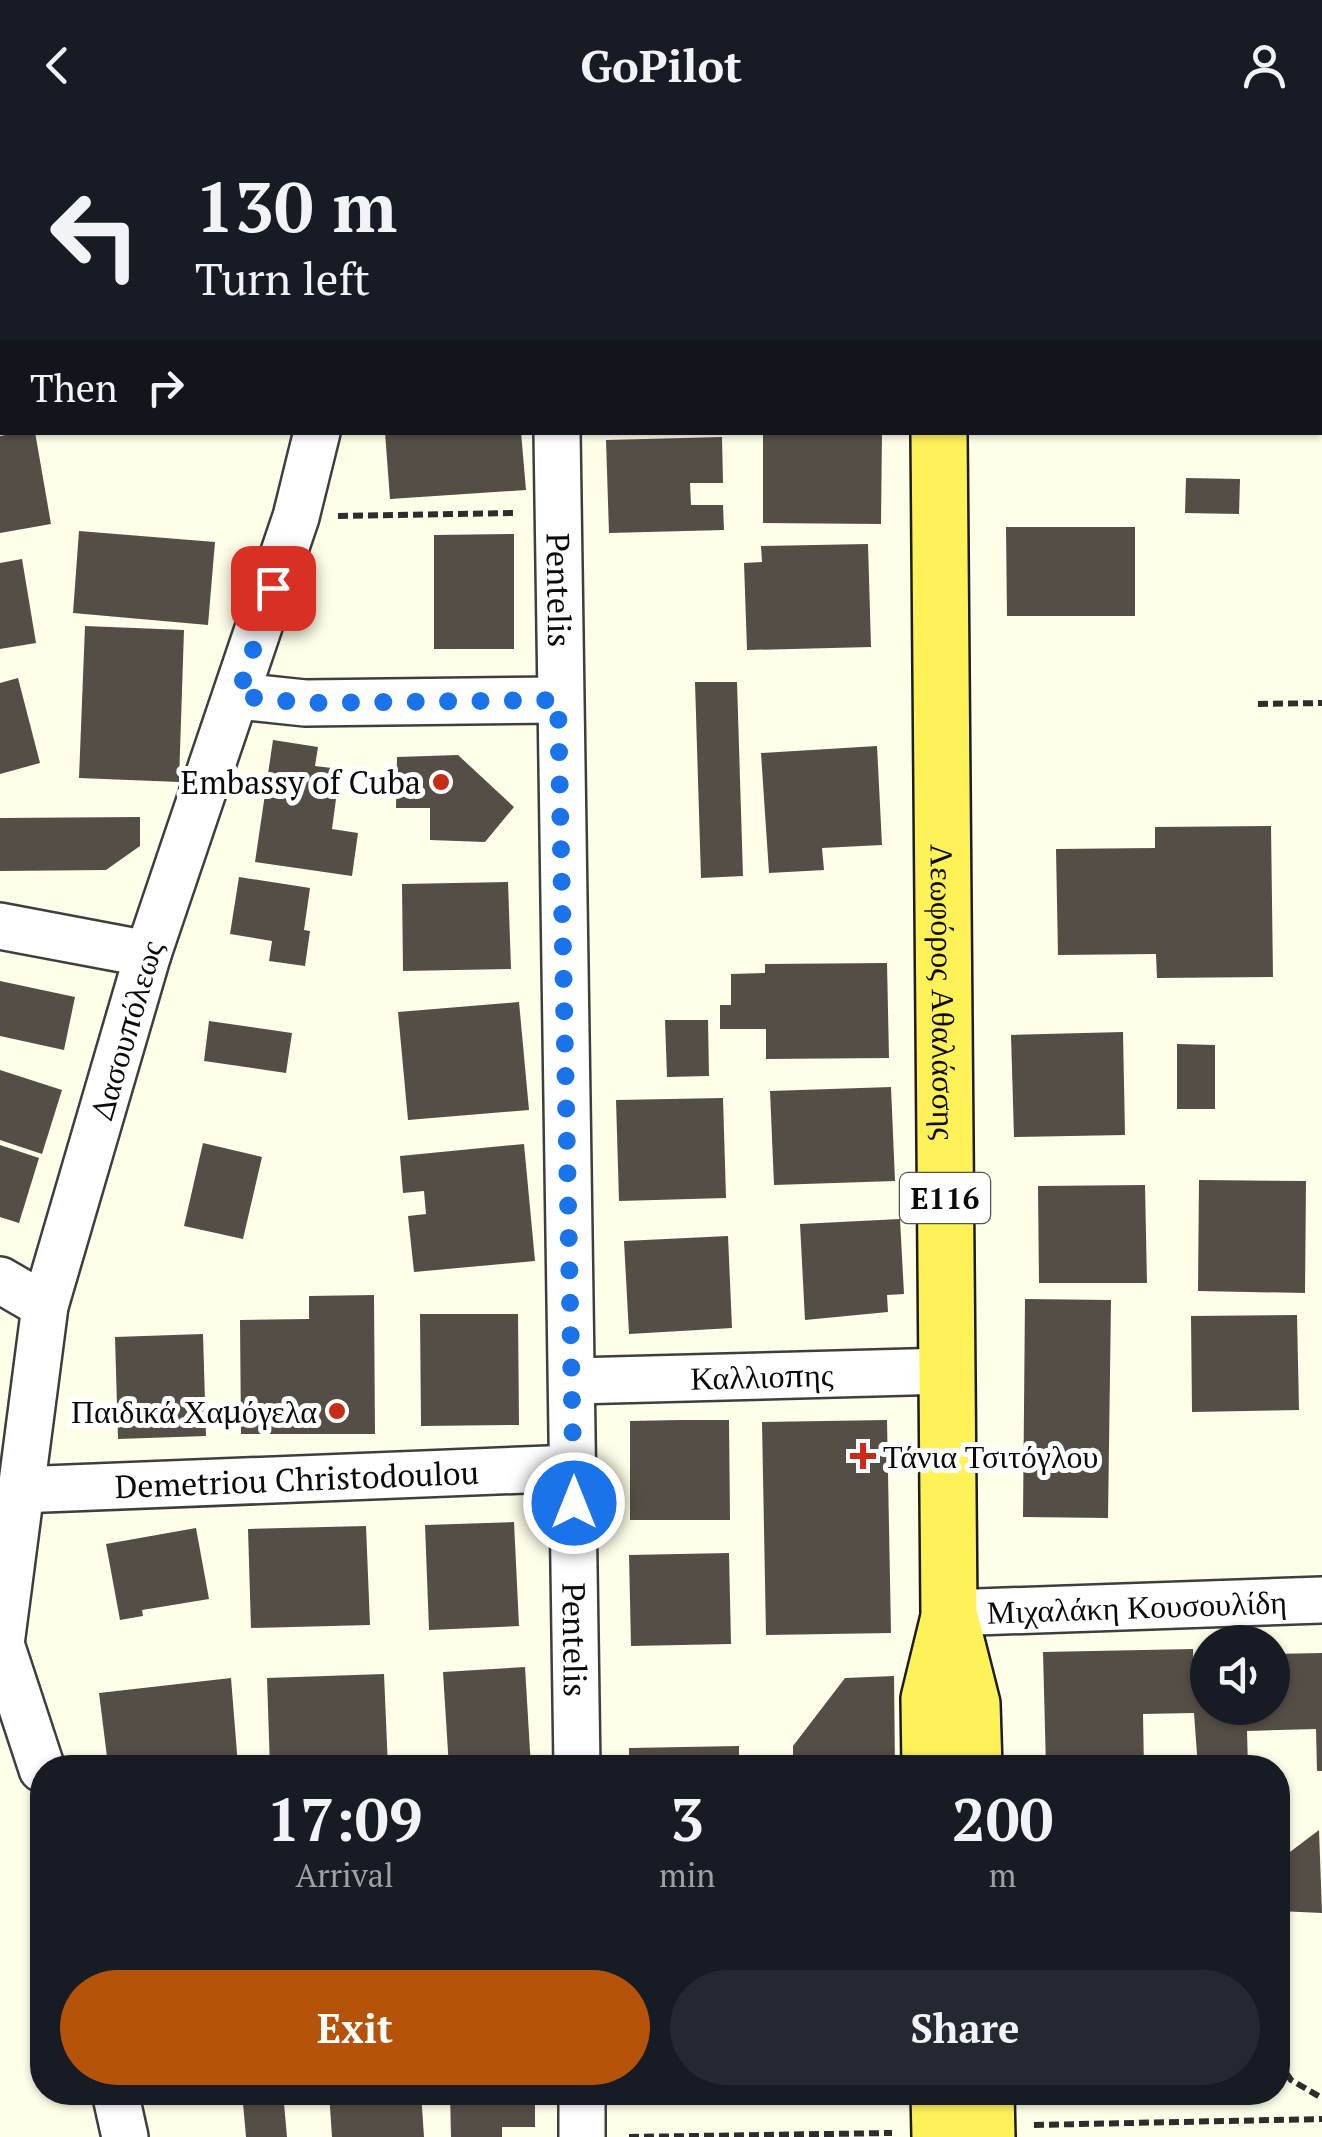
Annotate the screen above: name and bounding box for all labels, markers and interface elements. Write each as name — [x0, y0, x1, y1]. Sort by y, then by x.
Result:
text: GoPilot — [580, 35, 742, 95]
icon: back — [30, 38, 85, 93]
icon: person — [1237, 38, 1292, 93]
text: 130 m — [195, 159, 397, 252]
icon: left — [30, 170, 160, 300]
text: Turn left — [195, 248, 370, 308]
icon: right — [138, 360, 193, 415]
text: Then — [30, 363, 118, 413]
street label: Pentelis — [538, 532, 581, 647]
pin — [231, 546, 316, 631]
icon: arrive — [246, 561, 301, 616]
place label: Embassy of Cuba — [181, 761, 421, 803]
marker: Embassy of Cuba — [430, 771, 452, 793]
street label: Λεωφόρος Αθαλάσσης — [921, 844, 966, 1140]
street label: Δασουπόλεως — [80, 934, 172, 1125]
road number: E116 — [900, 1173, 990, 1223]
street label: Καλλιοπης — [690, 1353, 834, 1399]
place label: Παιδικά Χαμόγελα — [71, 1390, 317, 1432]
marker: Παιδικά Χαμόγελα — [326, 1400, 348, 1422]
place label: Τάνια Τσιτόγλου — [883, 1435, 1098, 1477]
marker: Τάνια Τσιτόγλου — [852, 1445, 874, 1467]
street label: Demetriou Christodoulou — [114, 1451, 480, 1507]
position arrow — [522, 1451, 626, 1555]
street label: Μιχαλάκη Κουσουλίδη — [986, 1580, 1288, 1633]
street label: Pentelis — [553, 1582, 597, 1697]
map controls — [1190, 1625, 1290, 1725]
button: sound — [1190, 1625, 1290, 1725]
text: 17:09 — [266, 1779, 423, 1858]
text: 3 — [670, 1779, 704, 1858]
text: 200 — [952, 1779, 1054, 1858]
text: Arrival — [296, 1854, 394, 1896]
text: min — [659, 1854, 715, 1896]
text: m — [989, 1854, 1016, 1896]
button: Exit — [60, 1970, 650, 2085]
button: Share — [670, 1970, 1260, 2085]

